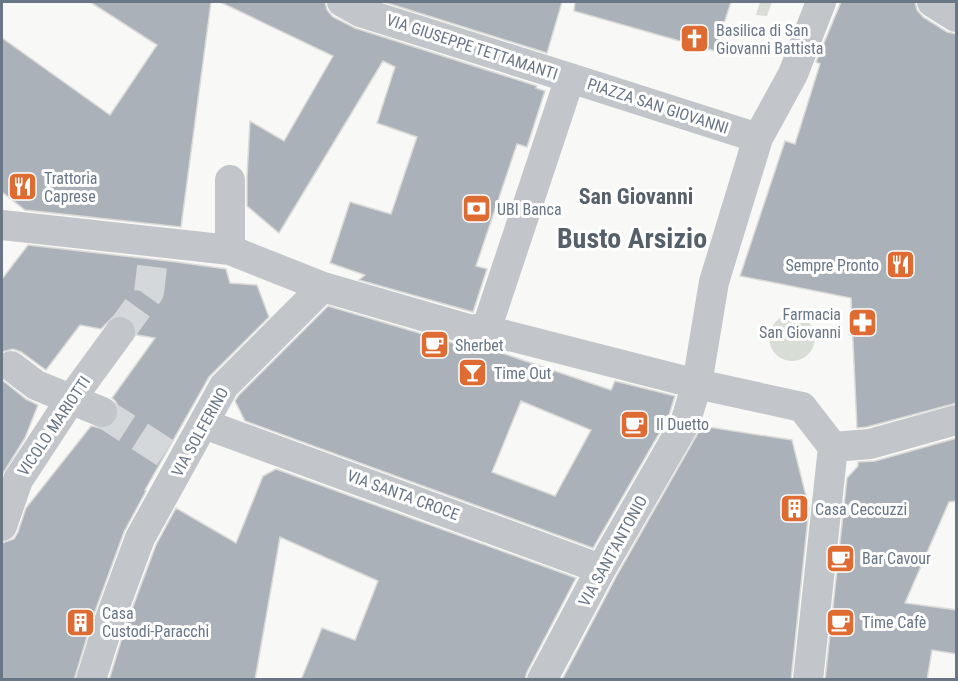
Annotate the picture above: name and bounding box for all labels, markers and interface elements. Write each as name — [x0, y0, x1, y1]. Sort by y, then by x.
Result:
street label: VIA GIUSEPPE TETTAMANTI — [384, 10, 560, 84]
place label: Basilica di San Giovanni Battista — [716, 21, 824, 58]
church icon: Basilica di San Giovanni Battista — [679, 23, 711, 55]
street label: PIAZZA SAN GIOVANNI — [585, 74, 731, 138]
place label: Trattoria Caprese — [44, 169, 98, 206]
restaurant icon: Trattoria Caprese — [7, 171, 39, 203]
district label: San Giovanni — [579, 184, 693, 209]
bank icon: UBI Banca — [460, 193, 492, 225]
place label: UBI Banca — [497, 200, 562, 219]
district label: Busto Arsizio — [557, 222, 707, 255]
restaurant icon: Sempre Pronto — [884, 249, 916, 281]
place label: Sempre Pronto — [785, 256, 879, 275]
place label: Farmacia San Giovanni — [759, 305, 841, 342]
pharmacy icon: Farmacia San Giovanni — [846, 307, 878, 339]
cafe icon: Sherbet — [418, 329, 450, 361]
place label: Sherbet — [455, 336, 504, 355]
bar icon: Time Out — [457, 357, 489, 389]
place label: Time Out — [494, 364, 552, 383]
street label: VICOLO MARIOTTI — [14, 373, 94, 479]
street label: VIA SOLFERINO — [168, 384, 232, 480]
cafe icon: Il Duetto — [619, 408, 651, 440]
place label: Il Duetto — [656, 415, 709, 434]
street label: VIA SANTA CROCE — [344, 466, 462, 524]
street label: VIA SANT'ANTONIO — [575, 492, 651, 610]
building icon: Casa Ceccuzzi — [778, 493, 810, 525]
place label: Casa Ceccuzzi — [815, 500, 907, 519]
cafe icon: Bar Cavour — [825, 542, 857, 574]
place label: Bar Cavour — [862, 549, 931, 568]
place label: Casa Custodi-Paracchi — [102, 604, 209, 641]
building icon: Casa Custodi-Paracchi — [65, 606, 97, 638]
cafe icon: Time Cafè — [825, 606, 857, 638]
place label: Time Cafè — [862, 613, 926, 632]

